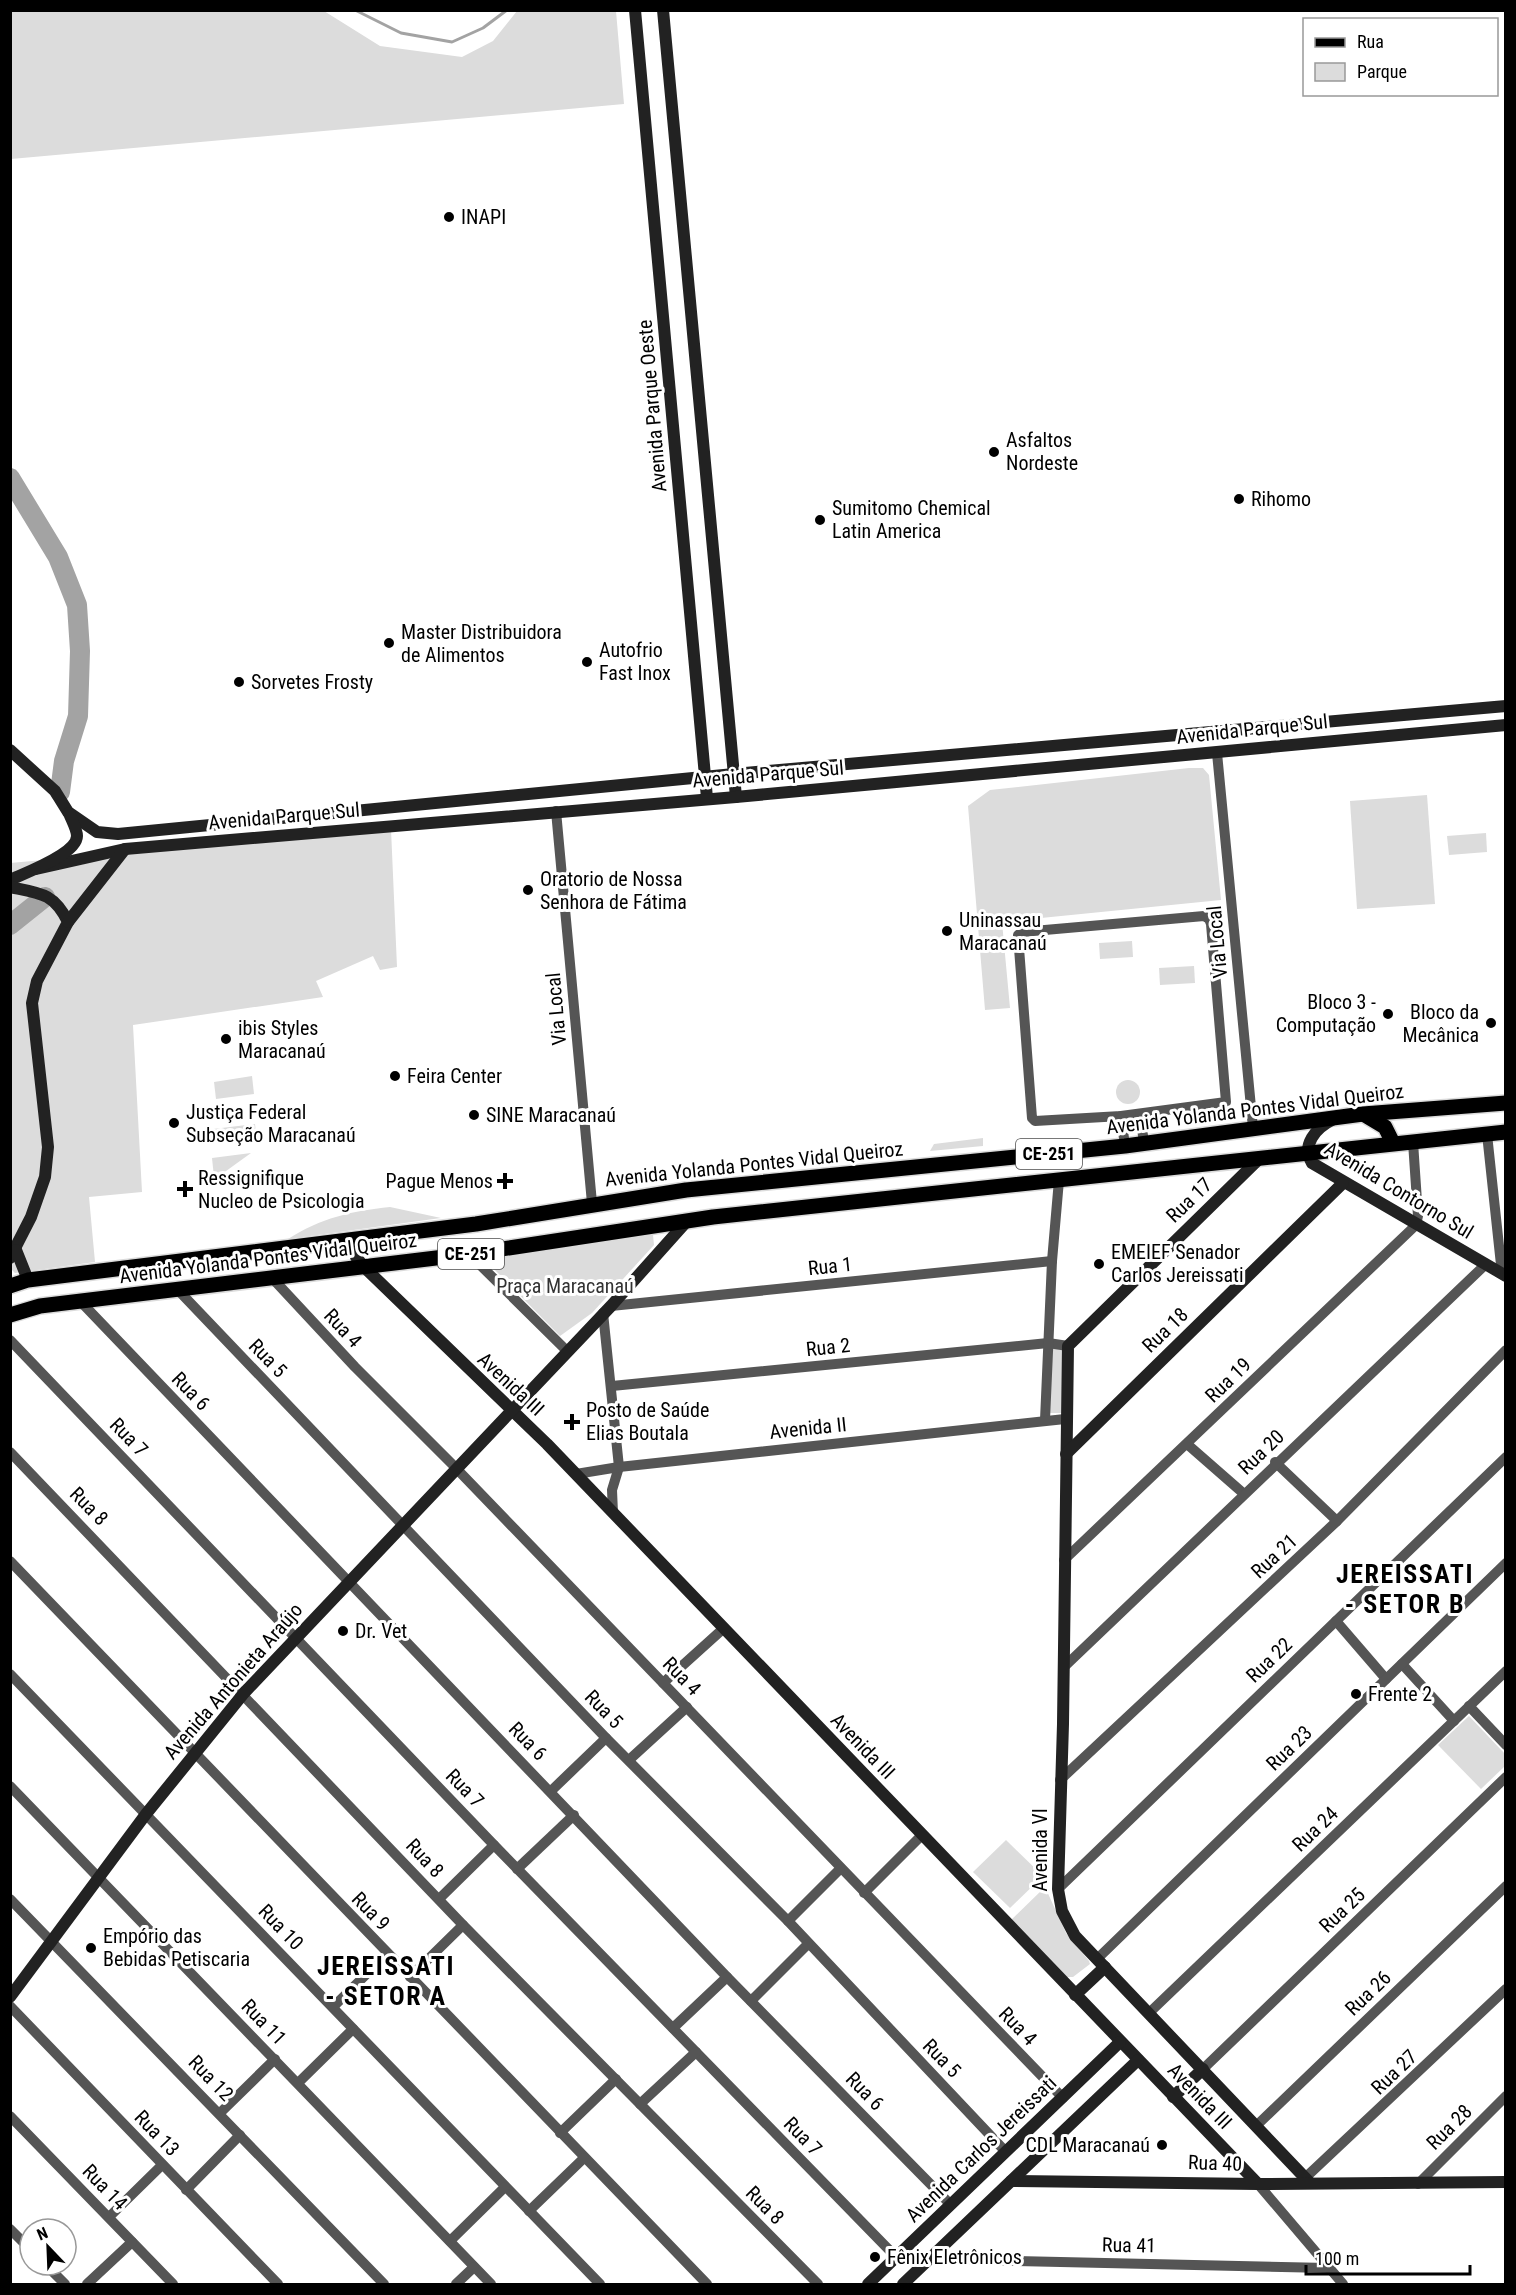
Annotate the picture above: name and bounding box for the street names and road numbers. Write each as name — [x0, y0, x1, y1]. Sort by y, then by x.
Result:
street label: Avenida Parque Oeste — [633, 319, 671, 493]
street label: Avenida Parque Sul — [1175, 709, 1329, 749]
street label: Avenida Parque Sul — [691, 755, 845, 793]
street label: Avenida Parque Sul — [207, 797, 361, 835]
street label: Via Local — [1202, 905, 1232, 979]
street label: Via Local — [541, 972, 571, 1046]
street label: Avenida Yolanda Pontes Vidal Queiroz — [1105, 1079, 1405, 1139]
street label: Avenida Yolanda Pontes Vidal Queiroz — [604, 1136, 904, 1192]
street label: Avenida Contorno Sul — [1320, 1136, 1478, 1244]
road number: CE-251 — [1016, 1139, 1082, 1169]
street label: Rua 17 — [1161, 1173, 1217, 1227]
street label: Avenida Yolanda Pontes Vidal Queiroz — [118, 1228, 418, 1288]
road number: CE-251 — [438, 1239, 504, 1269]
street label: Rua 1 — [807, 1252, 853, 1280]
street label: Rua 18 — [1137, 1303, 1193, 1357]
street label: Rua 4 — [319, 1304, 367, 1352]
street label: Rua 2 — [805, 1333, 851, 1361]
street label: Rua 5 — [244, 1334, 292, 1382]
street label: Avenida III — [473, 1347, 549, 1421]
street label: Rua 19 — [1200, 1353, 1256, 1407]
street label: Rua 6 — [167, 1367, 215, 1415]
street label: Avenida II — [768, 1412, 848, 1444]
street label: Rua 7 — [105, 1413, 153, 1461]
street label: Rua 20 — [1233, 1425, 1289, 1479]
street label: Rua 8 — [65, 1482, 113, 1530]
street label: Rua 21 — [1246, 1529, 1302, 1583]
street label: Avenida Antonieta Araújo — [159, 1598, 307, 1764]
street label: Rua 22 — [1241, 1632, 1297, 1687]
street label: Rua 4 — [658, 1652, 706, 1700]
street label: Rua 5 — [580, 1685, 628, 1733]
street label: Avenida III — [826, 1708, 900, 1784]
street label: Rua 6 — [504, 1717, 552, 1765]
street label: Rua 23 — [1261, 1721, 1317, 1775]
street label: Rua 7 — [441, 1764, 489, 1812]
street label: Rua 24 — [1287, 1801, 1343, 1856]
street label: Avenida VI — [1028, 1808, 1052, 1892]
street label: Rua 8 — [401, 1834, 449, 1882]
street label: Rua 25 — [1314, 1882, 1370, 1937]
street label: Rua 9 — [347, 1887, 395, 1935]
street label: Rua 10 — [254, 1899, 308, 1955]
street label: Rua 26 — [1340, 1966, 1396, 2020]
street label: Rua 11 — [237, 1994, 291, 2050]
street label: Rua 4 — [994, 2002, 1042, 2050]
street label: Rua 5 — [918, 2034, 966, 2082]
street label: Rua 27 — [1366, 2045, 1422, 2099]
street label: Rua 12 — [184, 2050, 239, 2106]
street label: Avenida III — [1163, 2058, 1237, 2134]
street label: Rua 6 — [841, 2067, 889, 2115]
street label: Avenida Carlos Jereissati — [901, 2071, 1061, 2227]
street label: Rua 28 — [1421, 2099, 1477, 2155]
street label: Rua 13 — [130, 2105, 184, 2161]
street label: Rua 7 — [779, 2112, 827, 2160]
street label: Rua 40 — [1187, 2150, 1243, 2176]
street label: Rua 14 — [78, 2159, 133, 2215]
street label: Rua 8 — [741, 2181, 789, 2229]
street label: Rua 41 — [1102, 2233, 1156, 2257]

